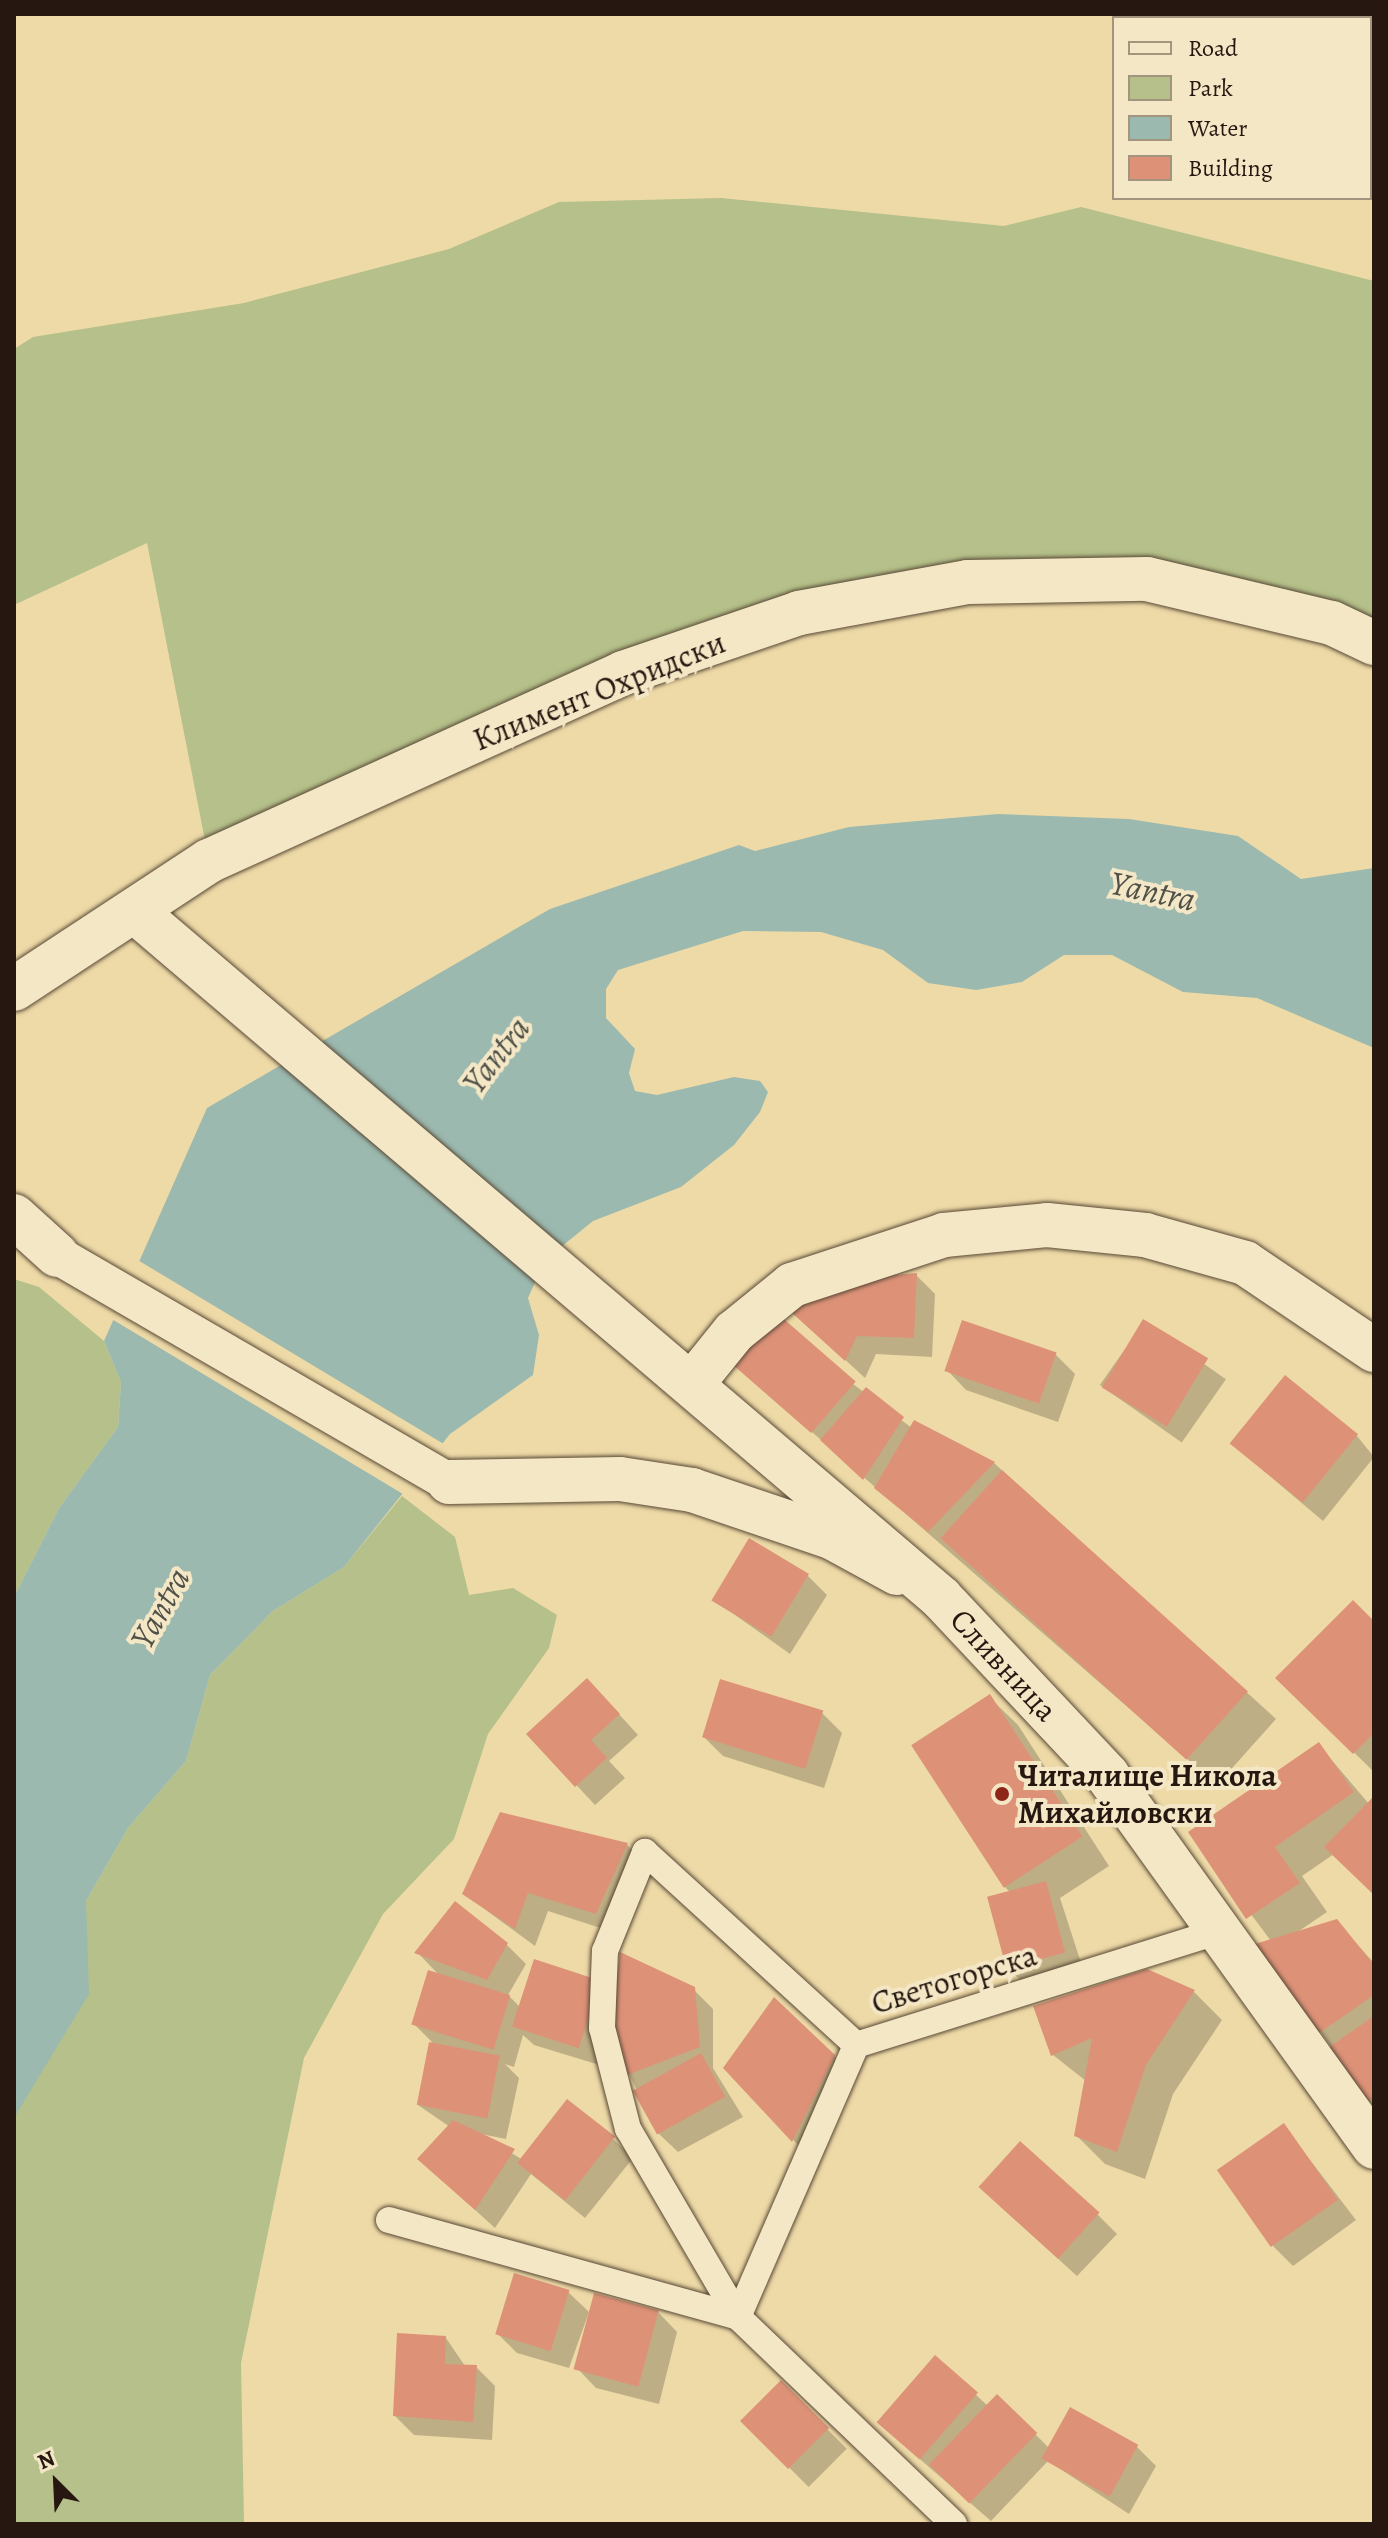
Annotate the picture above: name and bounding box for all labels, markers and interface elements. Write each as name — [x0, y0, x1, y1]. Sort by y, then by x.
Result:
legend — [1112, 16, 1372, 200]
text: Road — [1188, 32, 1238, 64]
text: Park — [1188, 72, 1233, 104]
text: Water — [1188, 112, 1248, 144]
text: Building — [1188, 152, 1273, 184]
street label: Климент Охридски — [467, 623, 731, 759]
water label: Yantra — [1107, 862, 1199, 920]
water label: Yantra — [454, 1009, 538, 1101]
water label: Yantra — [121, 1561, 199, 1655]
street label: Сливница — [942, 1601, 1066, 1729]
place label: Читалище Никола Михайловски — [1018, 1757, 1277, 1832]
marker: Читалище Никола Михайловски — [993, 1785, 1011, 1803]
street label: Светогорска — [867, 1936, 1041, 2022]
north arrow — [16, 2442, 96, 2522]
text: N — [33, 2443, 60, 2477]

